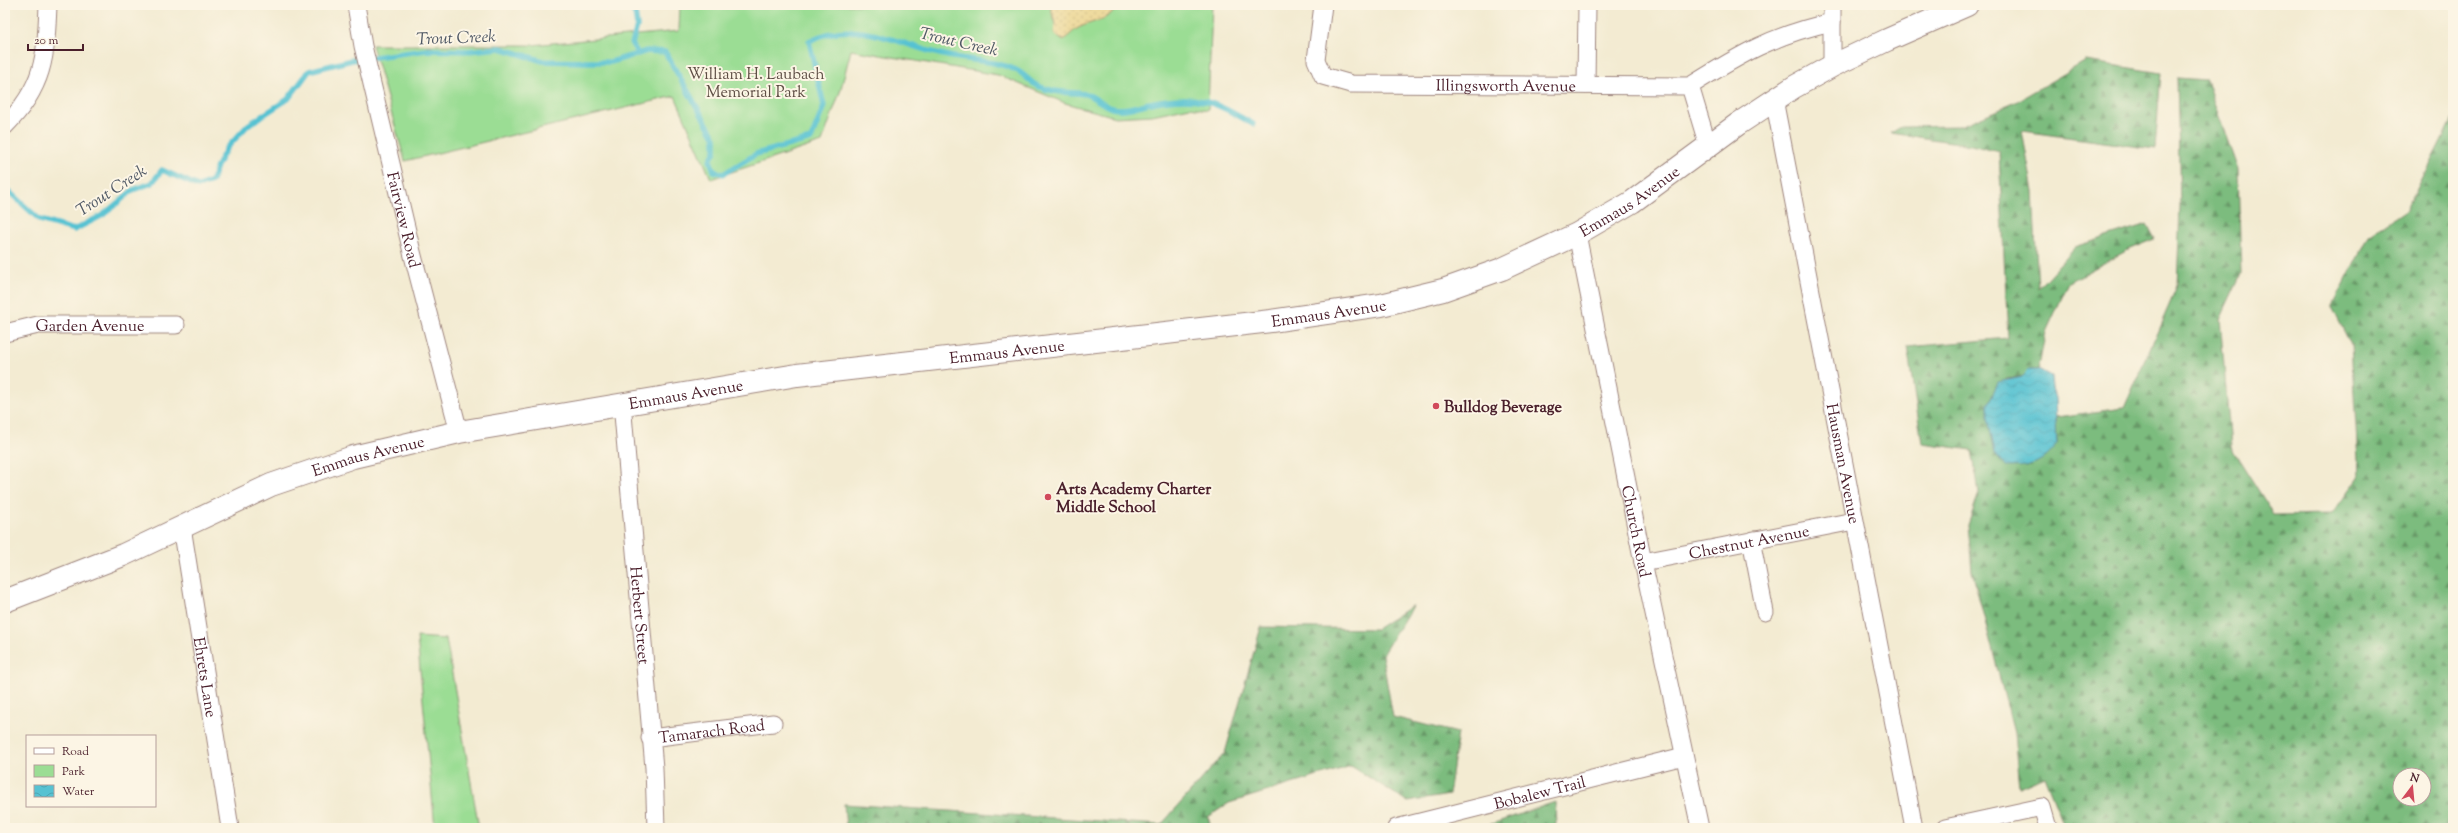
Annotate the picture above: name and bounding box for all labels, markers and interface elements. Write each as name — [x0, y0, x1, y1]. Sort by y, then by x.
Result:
water label: Trout Creek — [917, 22, 1000, 64]
scale bar — [28, 26, 83, 52]
water label: Trout Creek — [416, 26, 497, 52]
text: 20 m — [34, 32, 59, 50]
park label: William H. Laubach Memorial Park — [687, 64, 825, 105]
street label: Illingsworth Avenue — [1436, 76, 1576, 99]
water label: Trout Creek — [72, 160, 152, 223]
street label: Emmaus Avenue — [1576, 161, 1686, 244]
street label: Fairview Road — [379, 170, 425, 271]
street label: Emmaus Avenue — [1270, 295, 1389, 335]
street label: Garden Avenue — [36, 316, 145, 339]
street label: Emmaus Avenue — [948, 336, 1066, 372]
street label: Emmaus Avenue — [627, 375, 745, 417]
place label: Bulldog Beverage — [1444, 397, 1562, 420]
marker: Bulldog Beverage — [1431, 401, 1441, 411]
street label: Hausman Avenue — [1819, 402, 1864, 526]
street label: Emmaus Avenue — [310, 432, 427, 484]
place label: Arts Academy Charter Middle School — [1056, 479, 1212, 520]
street label: Church Road — [1614, 484, 1655, 580]
marker: Arts Academy Charter Middle School — [1043, 492, 1053, 502]
street label: Chestnut Avenue — [1687, 521, 1812, 567]
street label: Herbert Street — [622, 565, 654, 666]
street label: Ehrets Lane — [186, 636, 221, 719]
street label: Tamarach Road — [657, 715, 766, 751]
legend — [26, 735, 156, 807]
text: Road — [62, 743, 89, 761]
text: Park — [62, 763, 85, 781]
north arrow — [2392, 767, 2432, 807]
text: N — [2407, 769, 2421, 787]
street label: Bobalew Trail — [1492, 772, 1589, 817]
text: Water — [62, 783, 95, 801]

